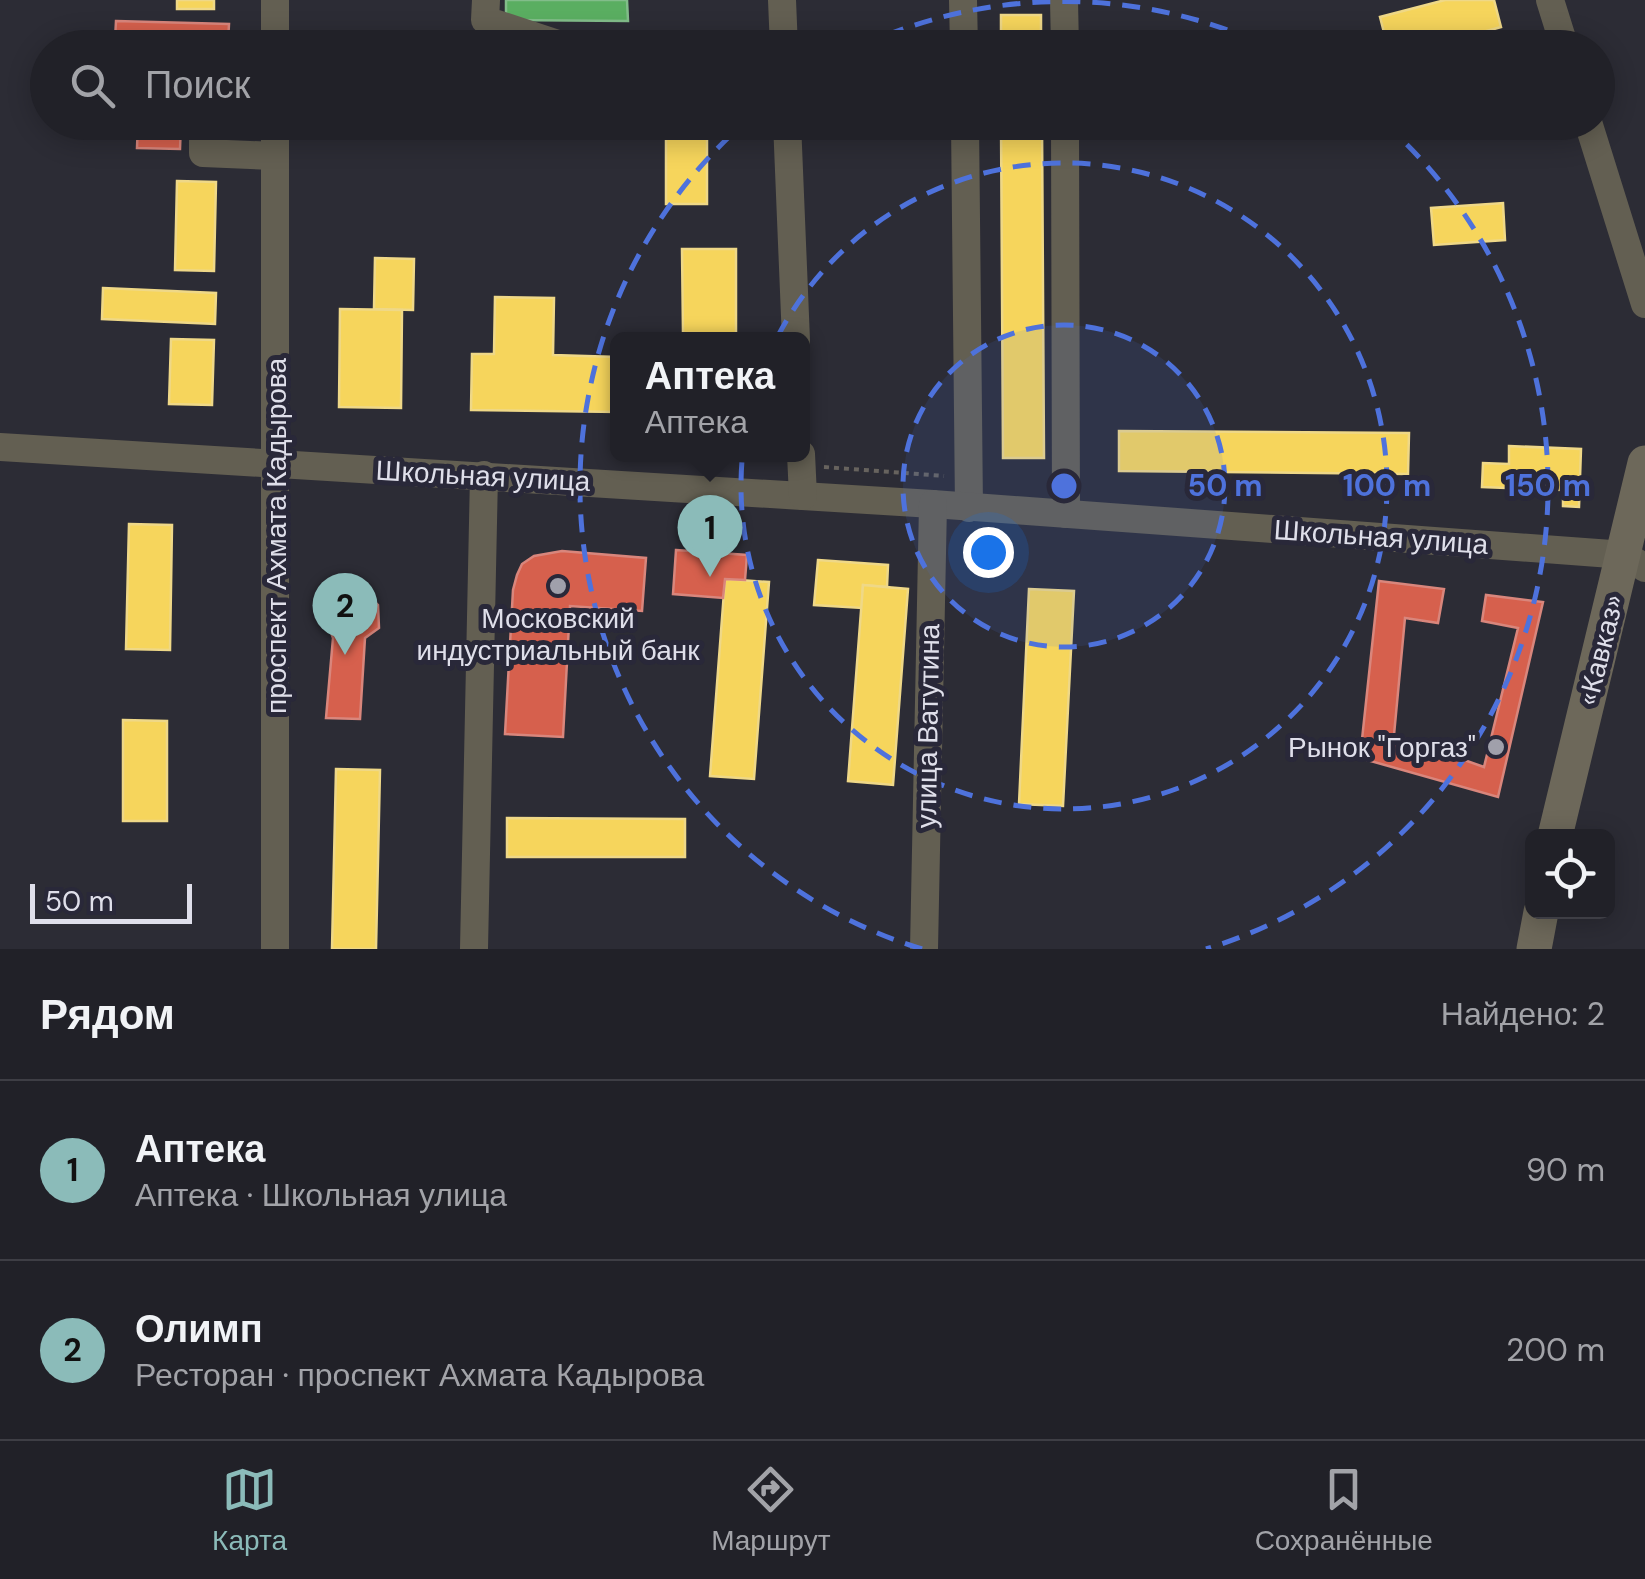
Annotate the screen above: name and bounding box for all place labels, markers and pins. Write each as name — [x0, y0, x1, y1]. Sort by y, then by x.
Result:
centre of rings — [1046, 468, 1082, 504]
pin: 1 — [678, 494, 742, 577]
pin: 2 — [312, 572, 378, 655]
marker: Московский индустриальный банк — [547, 575, 569, 597]
place label: Московский индустриальный банк — [416, 600, 700, 669]
place label: Рынок "Горгаз" — [1288, 729, 1476, 766]
marker: Рынок "Горгаз" — [1485, 736, 1507, 758]

